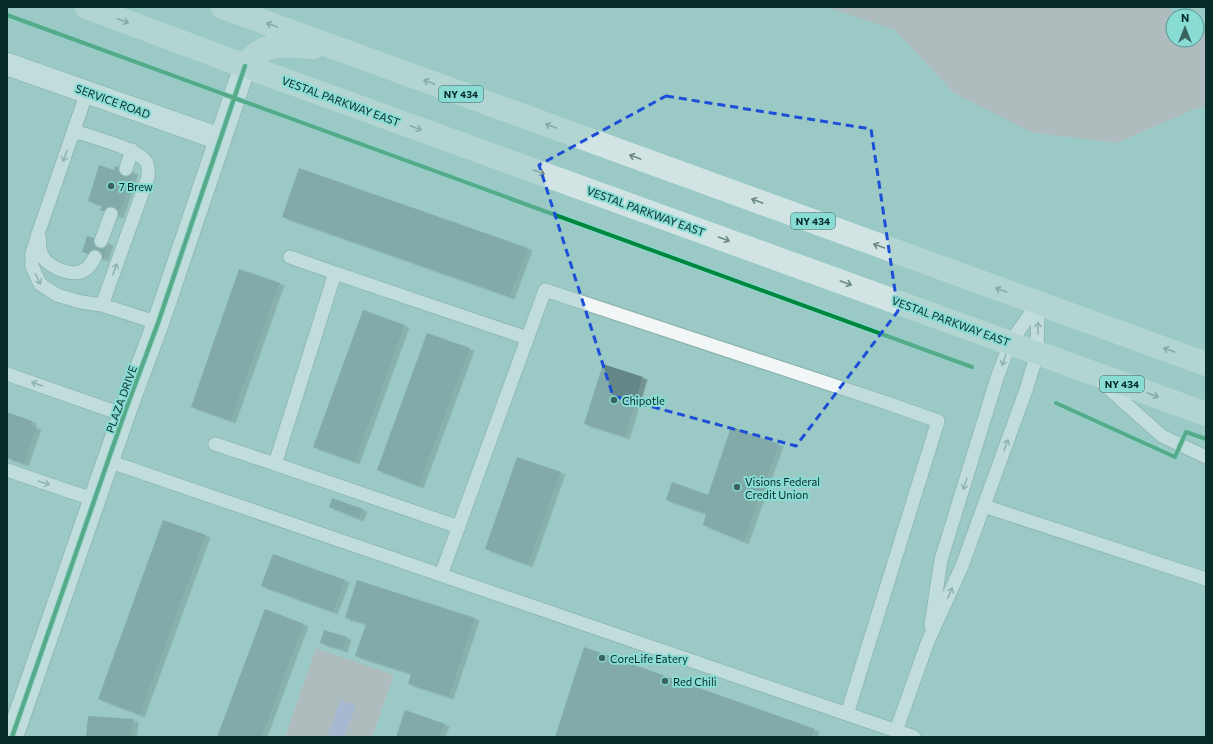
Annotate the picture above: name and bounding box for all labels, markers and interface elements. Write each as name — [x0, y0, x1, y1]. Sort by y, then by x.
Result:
north arrow — [1165, 8, 1205, 48]
text: N — [1181, 11, 1189, 24]
one-way arrow — [117, 17, 129, 25]
one-way arrow — [266, 20, 278, 28]
street label: VESTAL PARKWAY EAST — [280, 74, 402, 128]
one-way arrow — [422, 78, 435, 85]
street label: SERVICE ROAD — [74, 81, 152, 121]
road number: NY 434 — [439, 86, 483, 102]
one-way arrow — [545, 122, 557, 130]
one-way arrow — [410, 125, 422, 133]
one-way arrow — [61, 149, 69, 161]
one-way arrow — [629, 152, 641, 160]
one-way arrow — [532, 169, 544, 177]
place label: 7 Brew — [119, 180, 153, 193]
marker: 7 Brew — [106, 181, 116, 191]
street label: VESTAL PARKWAY EAST — [585, 184, 707, 238]
one-way arrow — [751, 197, 763, 205]
road number: NY 434 — [791, 213, 835, 229]
one-way arrow — [717, 236, 730, 243]
one-way arrow — [873, 241, 885, 249]
one-way arrow — [112, 263, 120, 275]
one-way arrow — [35, 272, 42, 284]
one-way arrow — [840, 280, 852, 288]
one-way arrow — [996, 285, 1008, 293]
street label: VESTAL PARKWAY EAST — [890, 294, 1012, 348]
one-way arrow — [1034, 322, 1042, 335]
one-way arrow — [1164, 346, 1176, 354]
one-way arrow — [999, 353, 1007, 365]
street label: PLAZA DRIVE — [103, 364, 139, 434]
road number: NY 434 — [1100, 376, 1144, 392]
one-way arrow — [31, 380, 44, 387]
one-way arrow — [1147, 391, 1159, 399]
place label: Chipotle — [622, 394, 665, 407]
marker: Chipotle — [609, 395, 619, 405]
one-way arrow — [1002, 440, 1010, 452]
place label: Visions Federal Credit Union — [745, 475, 820, 501]
one-way arrow — [961, 477, 968, 490]
one-way arrow — [37, 479, 49, 487]
marker: Visions Federal Credit Union — [732, 482, 742, 492]
one-way arrow — [947, 587, 954, 599]
place label: CoreLife Eatery — [610, 652, 688, 665]
marker: CoreLife Eatery — [597, 653, 607, 663]
place label: Red Chili — [673, 675, 717, 688]
marker: Red Chili — [660, 676, 670, 686]

